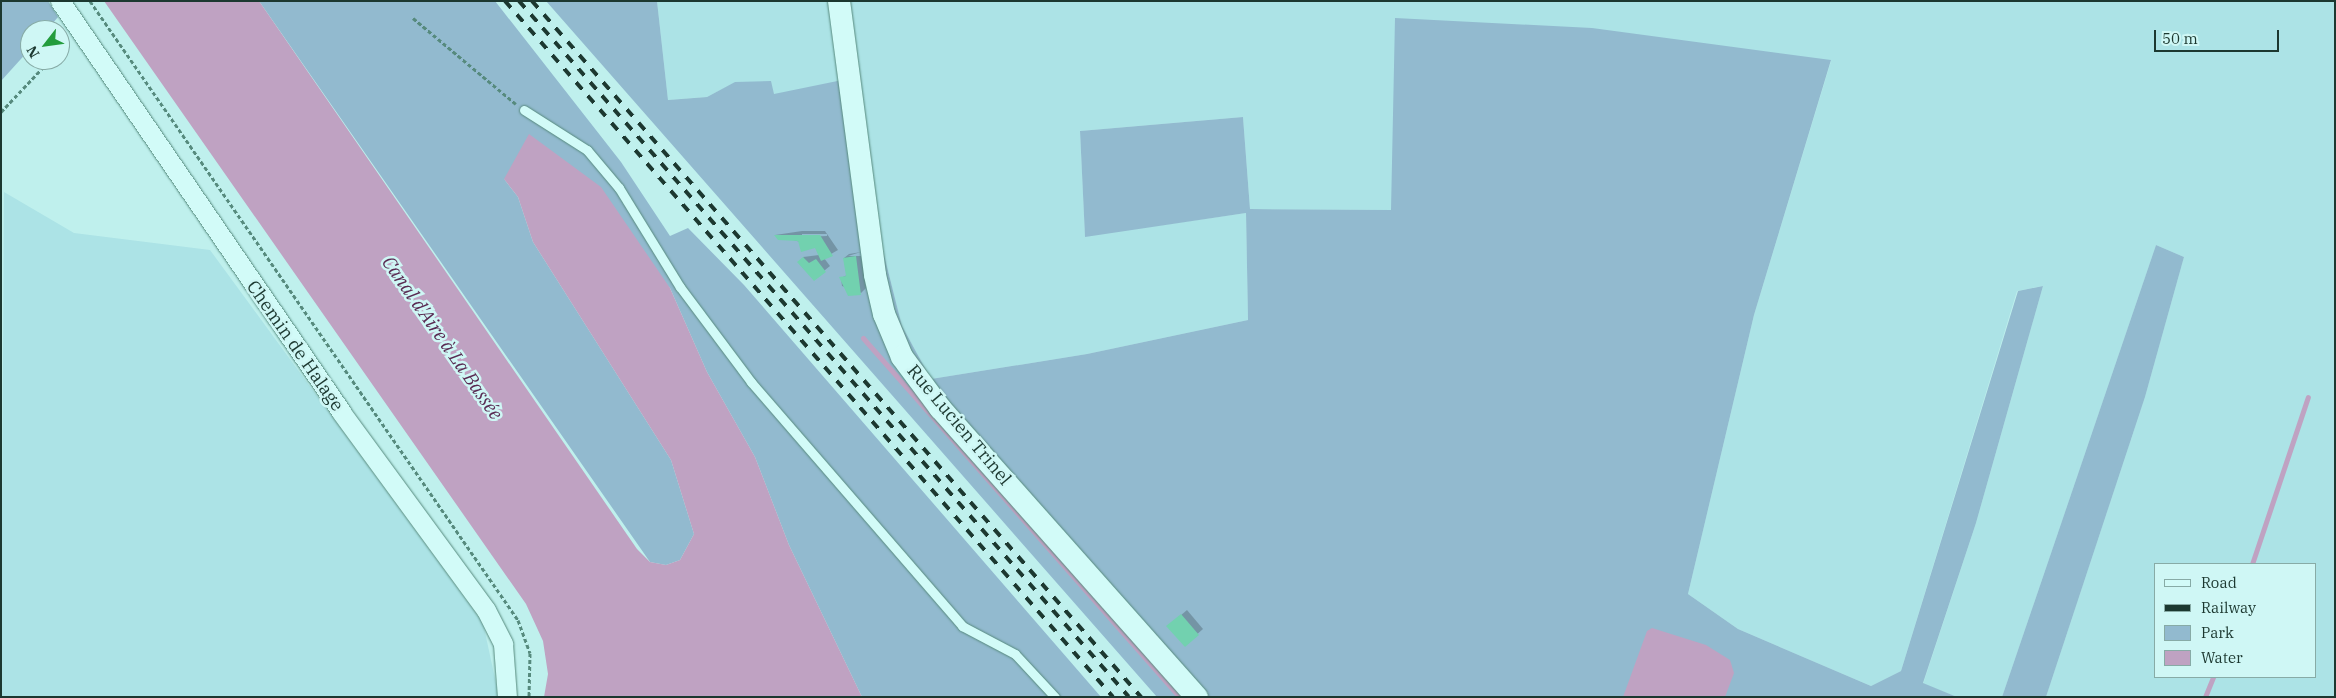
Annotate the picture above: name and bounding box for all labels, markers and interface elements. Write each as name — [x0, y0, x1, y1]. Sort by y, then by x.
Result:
north arrow — [20, 20, 70, 70]
scale bar — [2156, 20, 2281, 52]
text: 50 m — [2162, 29, 2198, 48]
text: N — [22, 43, 43, 61]
water label: Canal d'Aire à La Bassée — [377, 252, 507, 424]
street label: Chemin de Halage — [242, 277, 348, 415]
street label: Rue Lucien Trinel — [902, 360, 1016, 490]
legend — [2154, 563, 2316, 678]
text: Road — [2201, 573, 2237, 592]
text: Railway — [2201, 598, 2256, 617]
text: Park — [2201, 623, 2234, 642]
text: Water — [2201, 648, 2243, 667]

